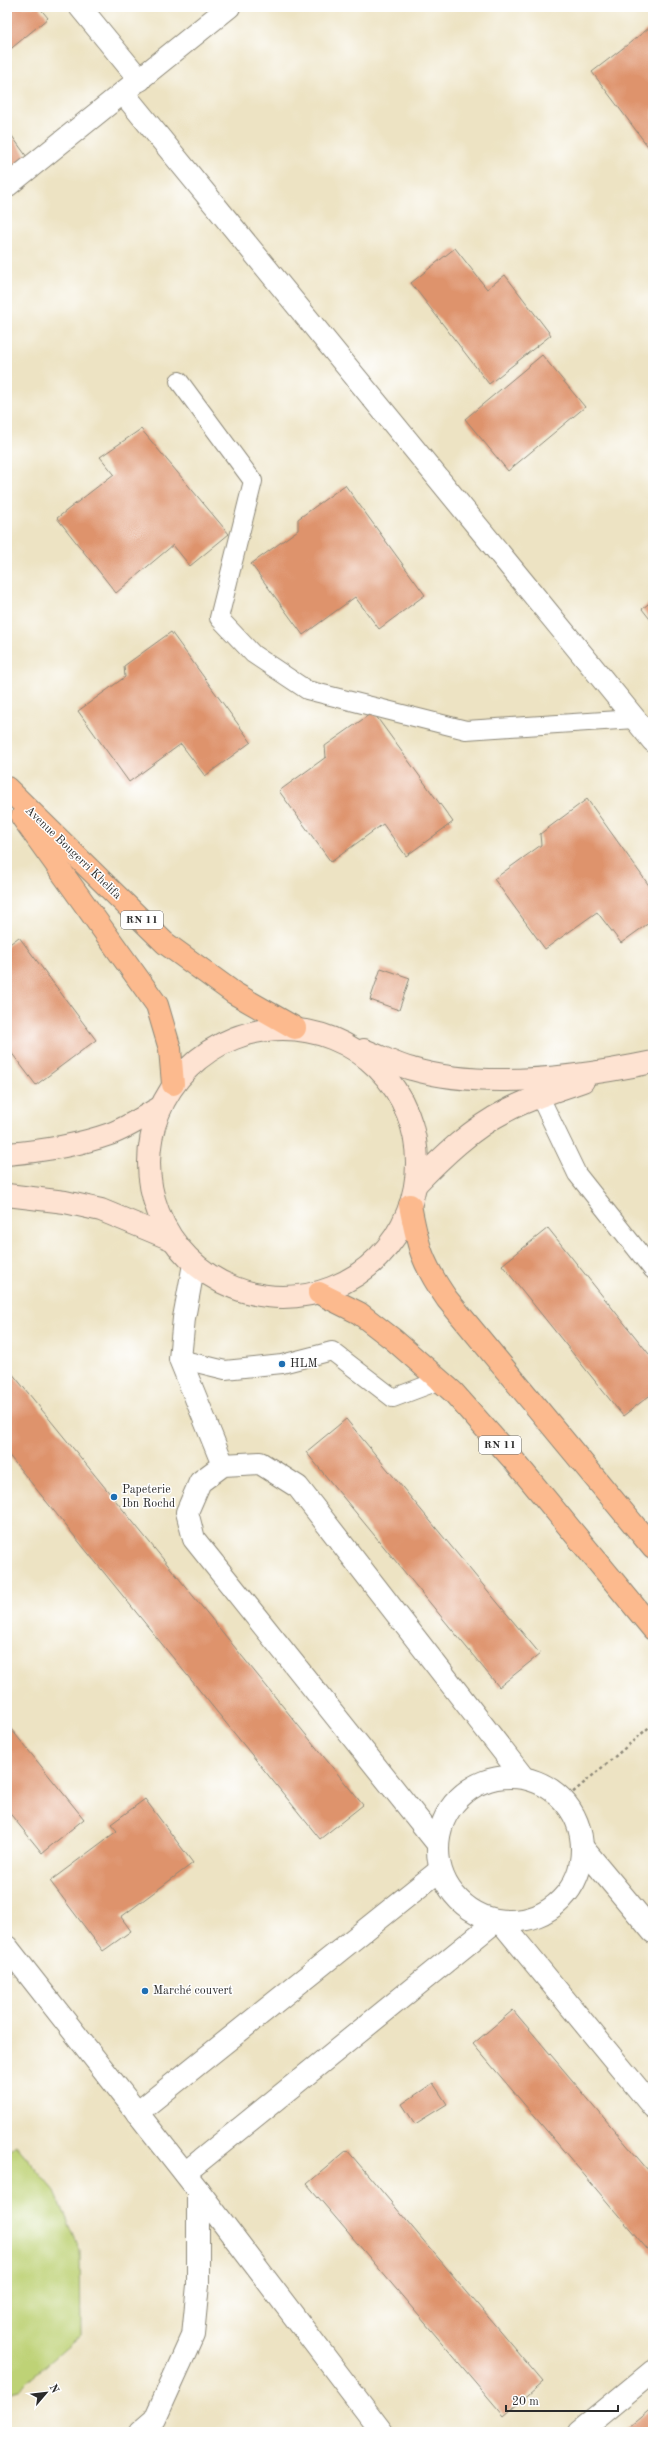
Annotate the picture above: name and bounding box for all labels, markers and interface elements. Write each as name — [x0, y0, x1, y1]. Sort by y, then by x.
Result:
street label: Avenue Bougerri Khelifa — [23, 804, 123, 902]
road number: RN 11 — [121, 911, 163, 929]
place label: HLM — [290, 1358, 318, 1370]
marker: HLM — [277, 1359, 287, 1369]
road number: RN 11 — [479, 1436, 521, 1454]
place label: Papeterie Ibn Rochd — [122, 1484, 175, 1510]
marker: Papeterie Ibn Rochd — [109, 1492, 119, 1502]
place label: Marché couvert — [153, 1985, 233, 1997]
marker: Marché couvert — [140, 1986, 150, 1996]
north arrow — [26, 2373, 66, 2413]
text: N — [47, 2383, 61, 2396]
scale bar — [506, 2387, 618, 2413]
text: 20 m — [512, 2396, 539, 2408]

